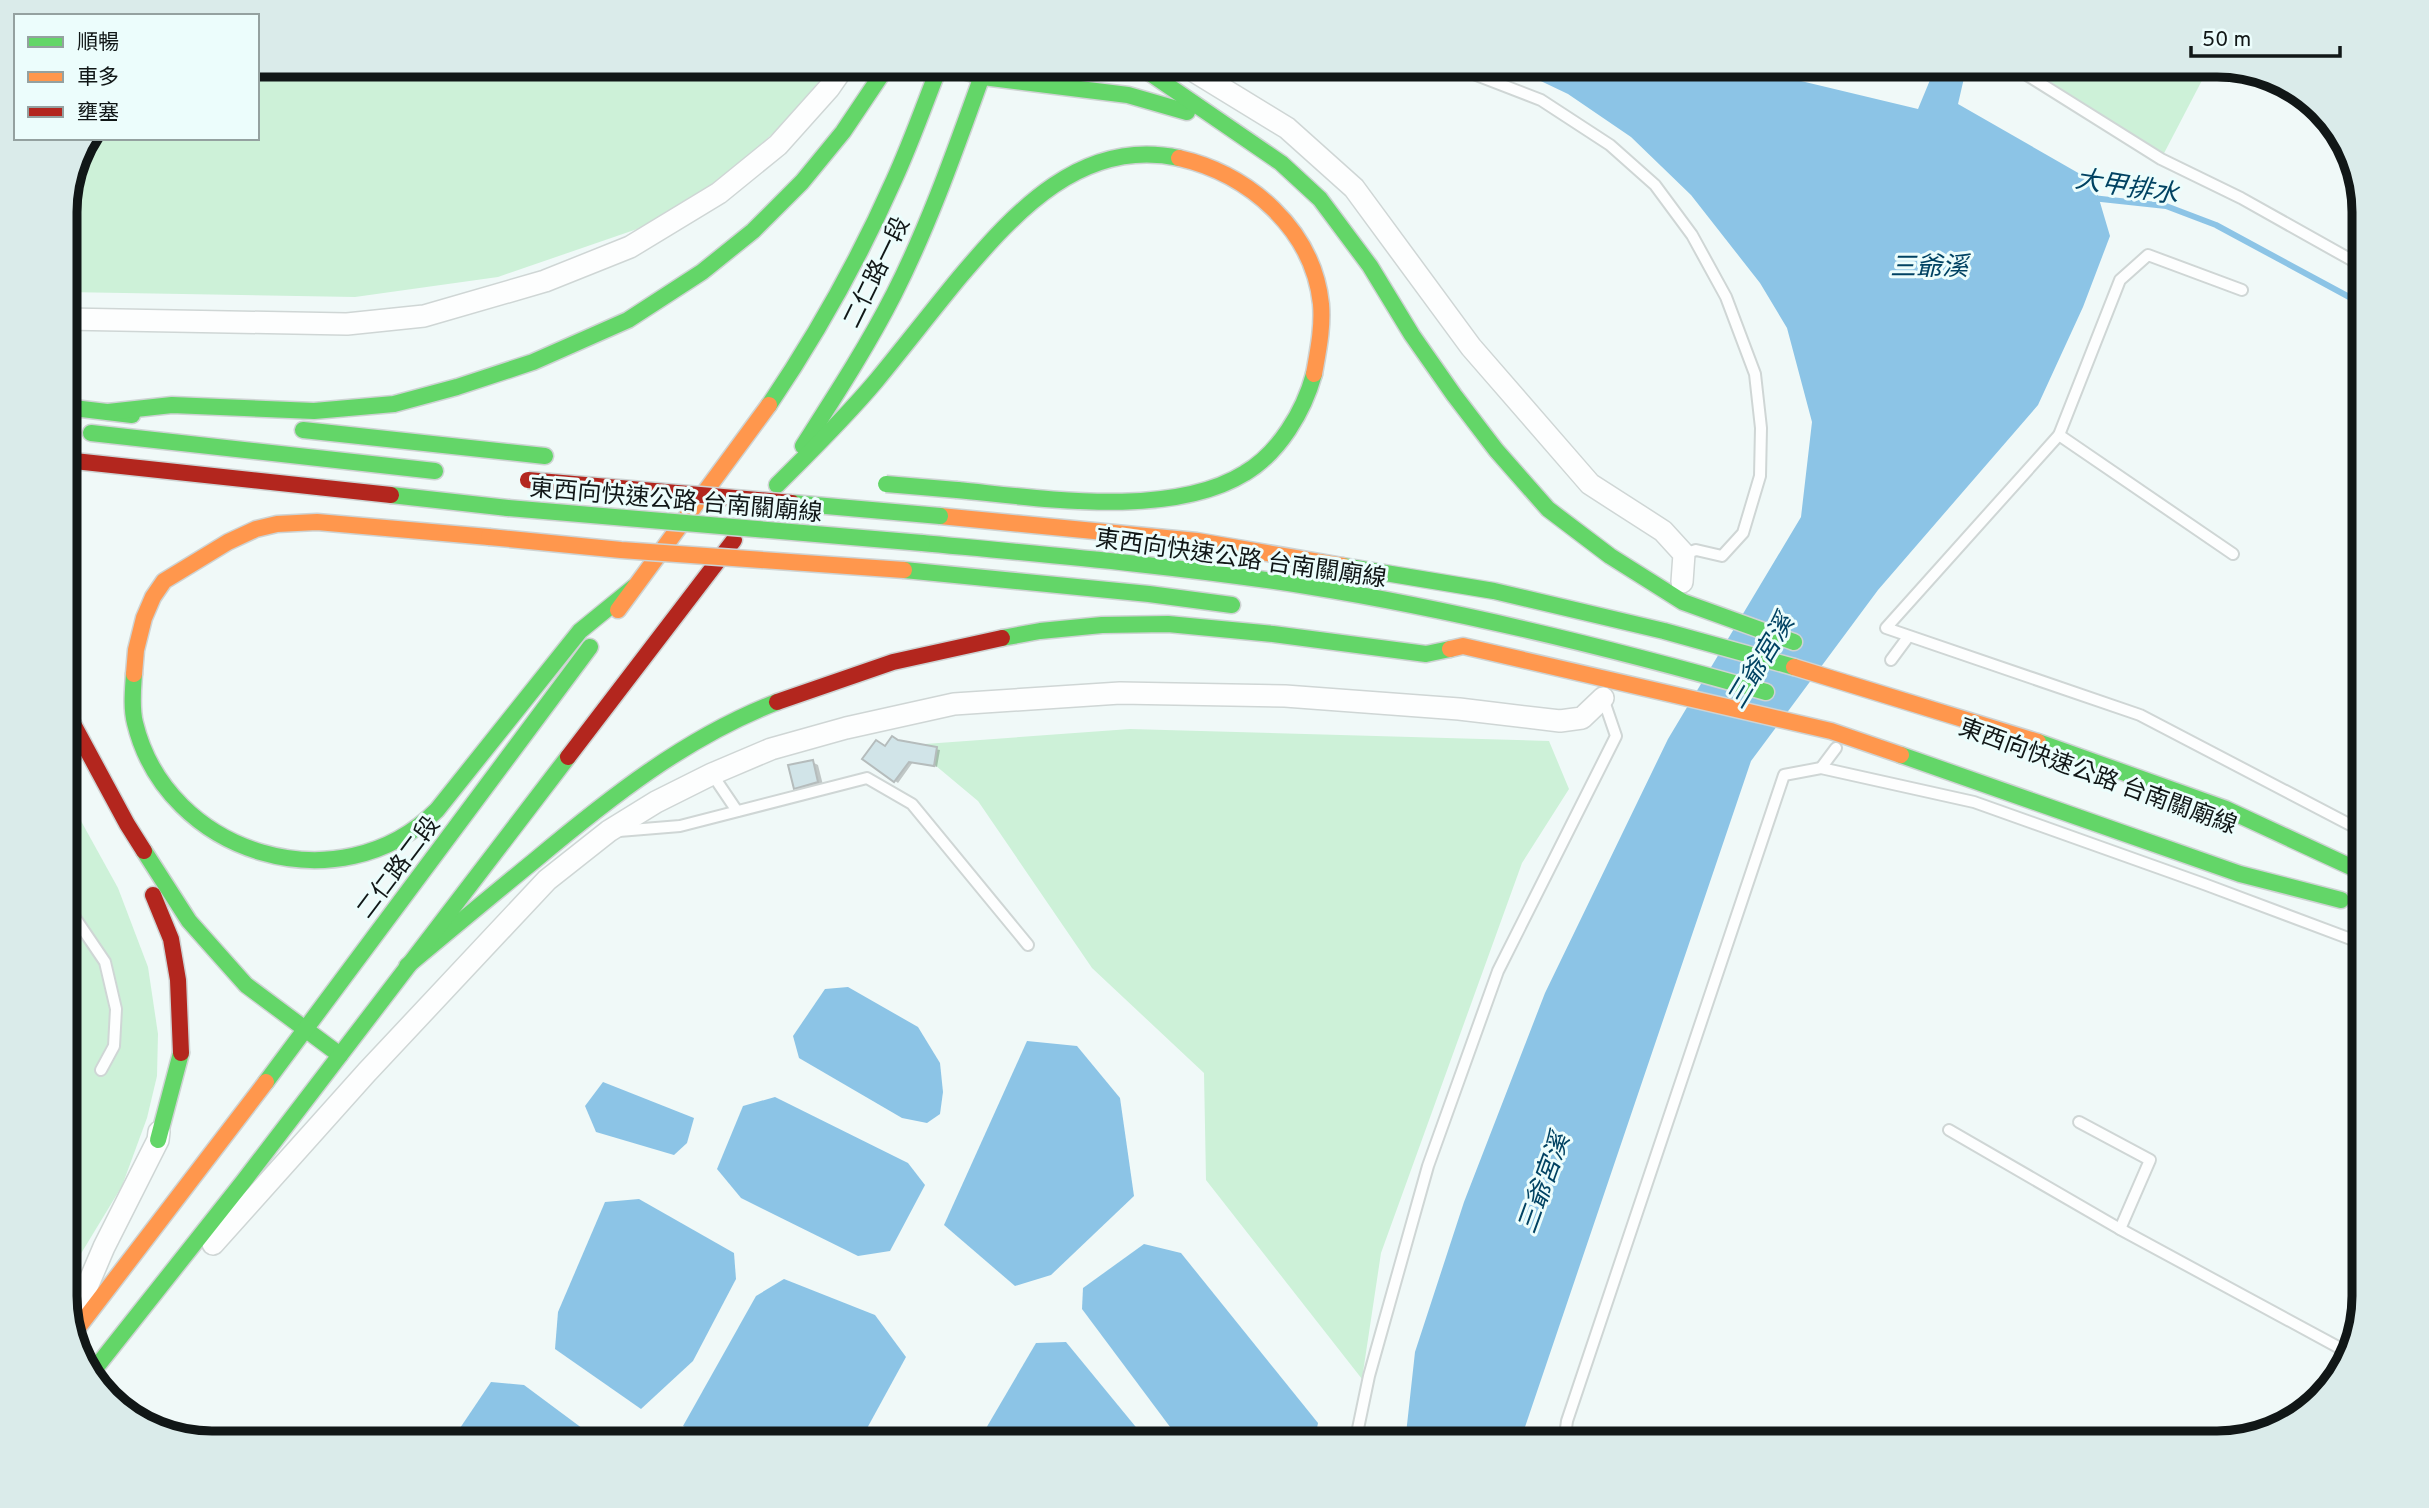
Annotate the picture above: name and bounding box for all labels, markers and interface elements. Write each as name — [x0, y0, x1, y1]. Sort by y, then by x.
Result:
legend — [14, 14, 259, 140]
scale bar — [2191, 14, 2340, 58]
text: 50 m — [2202, 27, 2251, 54]
text: 順暢 — [77, 30, 119, 57]
text: 車多 — [77, 65, 119, 92]
text: 壅塞 — [77, 100, 119, 127]
water label: 大甲排水 — [2073, 164, 2182, 213]
street label: 二仁路一段 — [838, 212, 918, 333]
water label: 三爺溪 — [1890, 252, 1972, 285]
street label: 東西向快速公路 台南關廟線 — [528, 474, 823, 530]
street label: 東西向快速公路 台南關廟線 — [1093, 525, 1388, 595]
water label: 三爺宮溪 — [1721, 606, 1805, 715]
street label: 東西向快速公路 台南關廟線 — [1954, 714, 2240, 842]
street label: 二仁路二段 — [352, 811, 448, 925]
water label: 三爺宮溪 — [1512, 1126, 1580, 1238]

